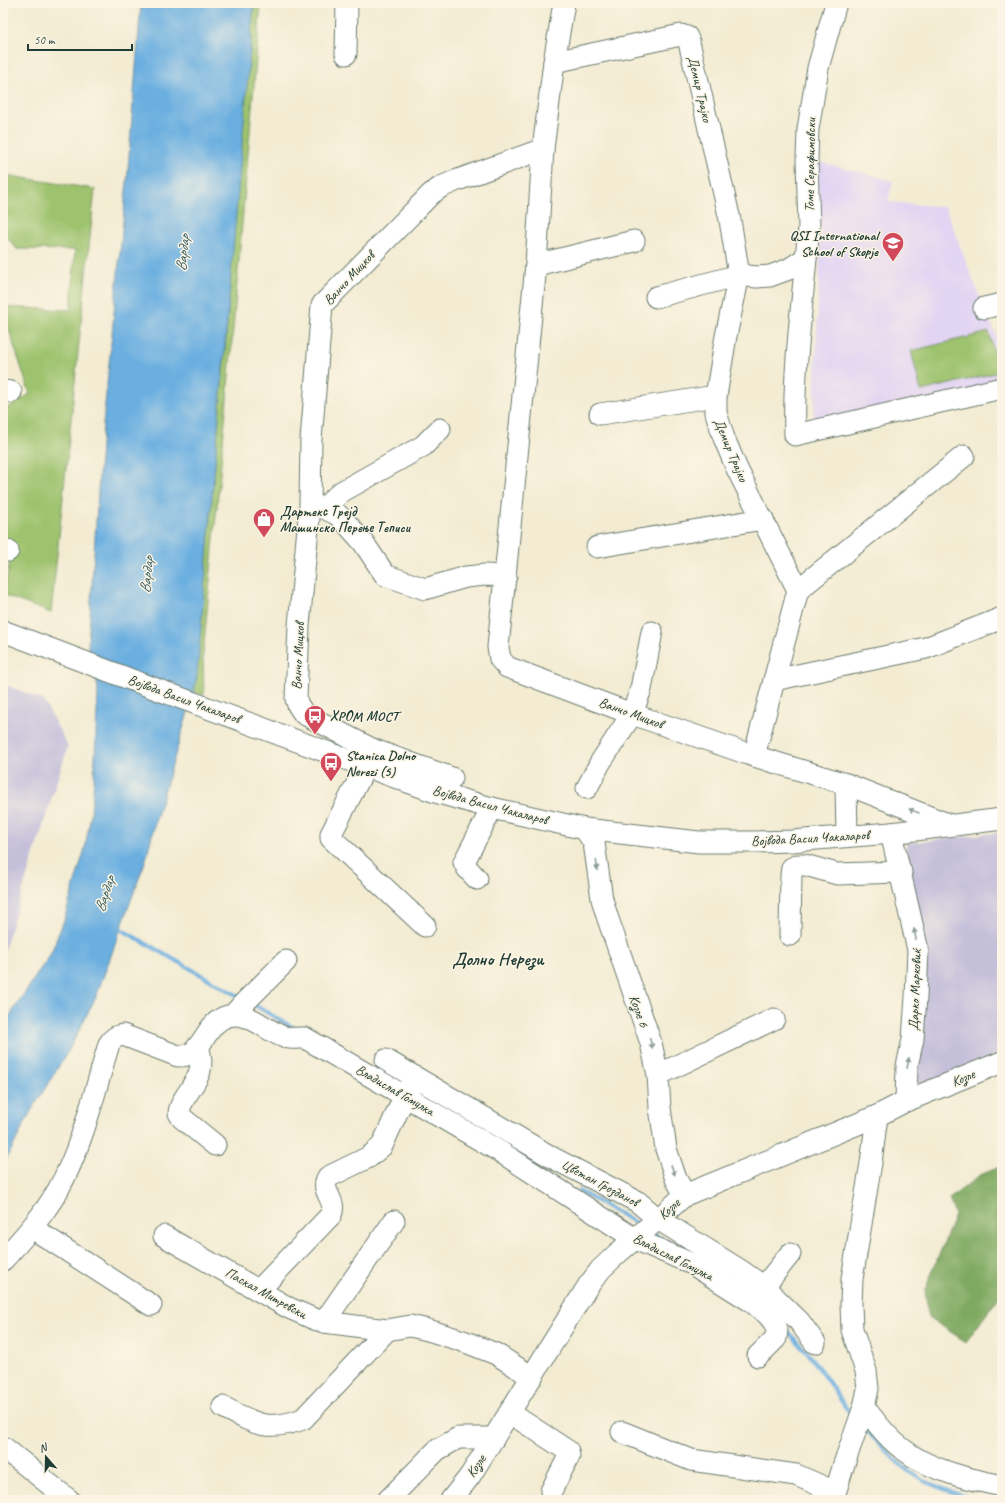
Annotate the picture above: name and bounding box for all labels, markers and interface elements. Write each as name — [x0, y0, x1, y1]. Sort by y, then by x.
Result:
scale bar — [28, 26, 132, 52]
text: 50 m — [34, 32, 56, 48]
street label: Демир Трајко — [684, 54, 716, 125]
street label: Томе Серафимовски — [801, 117, 819, 212]
place label: QSI International School of Skopje — [790, 227, 881, 260]
school or university icon: QSI International School of Skopje — [880, 230, 906, 263]
water label: Вардар — [172, 232, 195, 272]
street label: Ванчо Мицков — [320, 245, 380, 308]
street label: Демир Трајко — [710, 416, 752, 485]
place label: Дартекс Трејд Машинско Перење Теписи — [280, 503, 412, 536]
shop icon: Дартекс Трејд Машинско Перење Теписи — [251, 506, 277, 539]
water label: Вардар — [136, 554, 159, 594]
street label: Ванчо Мицков — [288, 619, 308, 690]
street label: Војвода Васил Чакаларов — [126, 671, 245, 728]
street label: Ванчо Мицков — [597, 694, 668, 733]
bus stop icon: ХРОМ МОСТ — [302, 703, 328, 736]
place label: ХРОМ МОСТ — [330, 708, 403, 725]
place label: Stanica Dolno Nerezi (5) — [346, 747, 417, 780]
bus stop icon: Stanica Dolno Nerezi (5) — [318, 750, 344, 783]
street label: Војвода Васил Чакаларов — [431, 781, 552, 829]
one-way arrow — [908, 808, 919, 814]
street label: Војвода Васил Чакаларов — [751, 826, 872, 850]
one-way arrow — [594, 859, 600, 871]
water label: Вардар — [90, 872, 120, 914]
one-way arrow — [911, 927, 917, 940]
street label: Дарко Марковиќ — [905, 947, 925, 1031]
district label: Долно Нерези — [452, 948, 545, 971]
street label: Козле 6 — [625, 992, 653, 1030]
one-way arrow — [648, 1037, 654, 1049]
one-way arrow — [906, 1056, 912, 1069]
street label: Владислав Гомулка — [353, 1061, 438, 1120]
street label: Козле — [949, 1065, 979, 1090]
street label: Цветан Грозданов — [559, 1156, 644, 1212]
one-way arrow — [670, 1165, 676, 1176]
street label: Козле — [655, 1194, 684, 1223]
street label: Владислав Гомулка — [630, 1230, 717, 1285]
street label: Паскал Митревски — [222, 1264, 310, 1323]
north arrow — [26, 1437, 66, 1477]
text: N — [37, 1439, 50, 1455]
street label: Козле — [462, 1450, 490, 1481]

